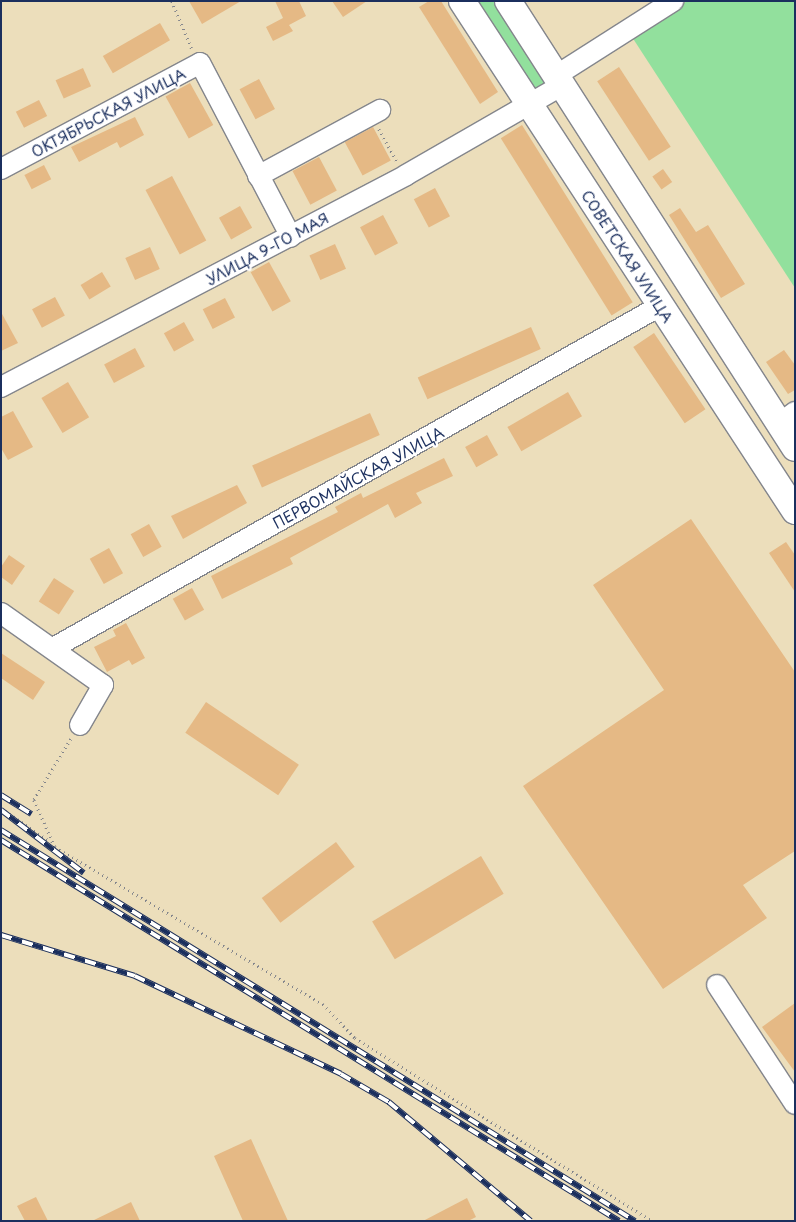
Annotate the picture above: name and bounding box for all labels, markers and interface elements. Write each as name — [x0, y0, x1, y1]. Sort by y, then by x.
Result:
street label: ОКТЯБРЬСКАЯ УЛИЦА — [28, 64, 188, 160]
street label: СОВЕТСКАЯ УЛИЦА — [578, 186, 678, 326]
street label: УЛИЦА 9-ГО МАЯ — [202, 208, 332, 288]
street label: ПЕРВОМАЙСКАЯ УЛИЦА — [270, 422, 446, 532]

